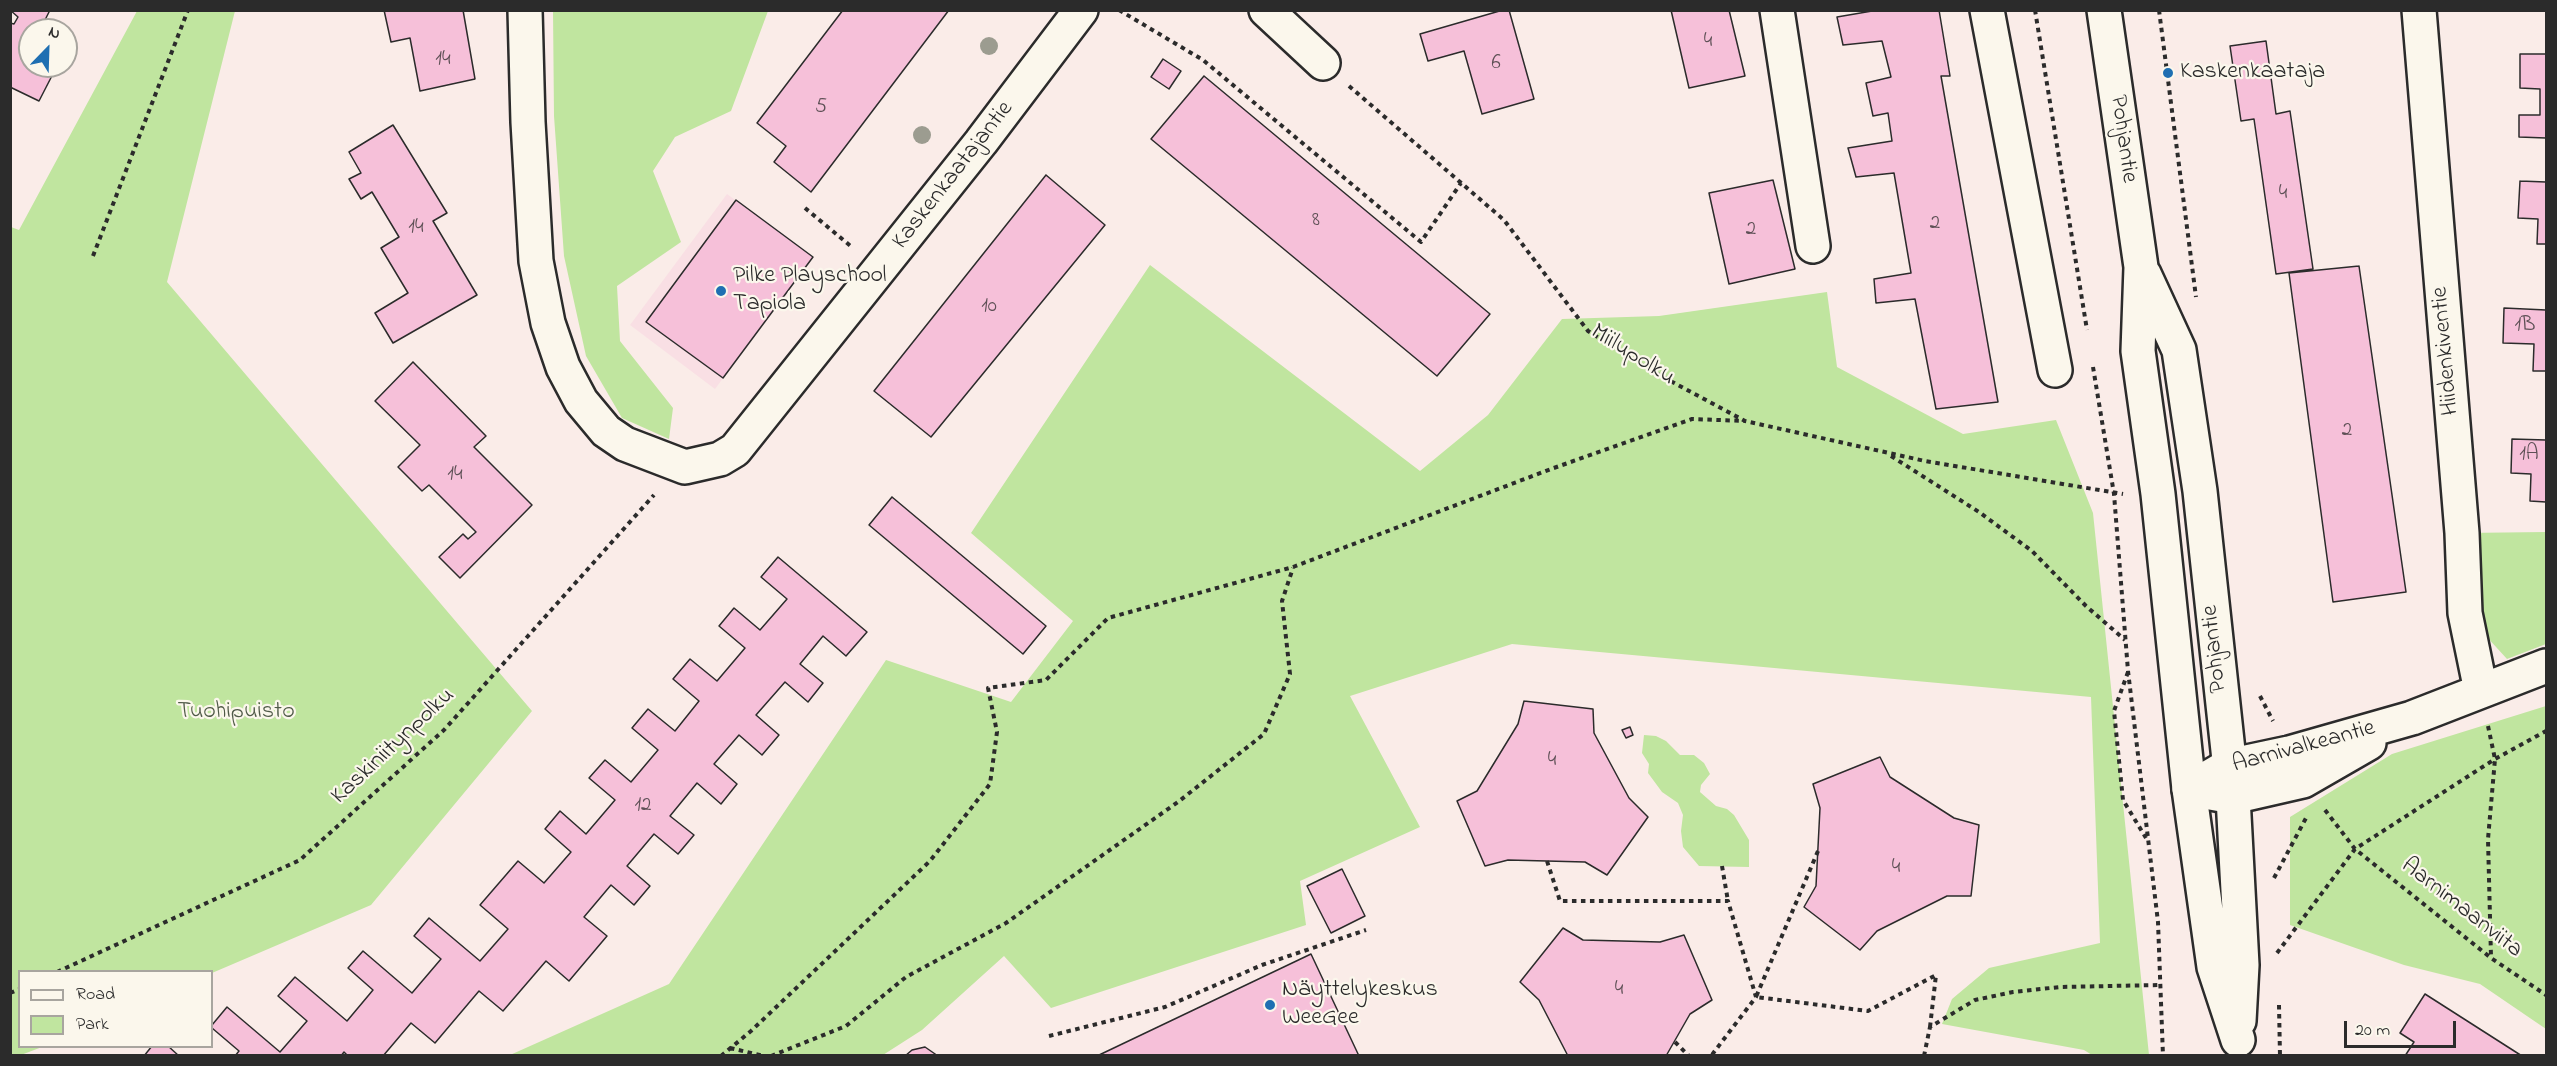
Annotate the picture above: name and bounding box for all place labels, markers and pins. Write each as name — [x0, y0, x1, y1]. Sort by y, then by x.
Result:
place label: Kaskenkaataja — [2180, 59, 2325, 87]
marker: Kaskenkaataja — [2161, 66, 2175, 80]
place label: Pilke Playschool Tapiola — [733, 263, 886, 319]
marker: Pilke Playschool Tapiola — [714, 284, 728, 298]
place label: Näyttelykeskus WeeGee — [1282, 977, 1438, 1033]
marker: Näyttelykeskus WeeGee — [1263, 998, 1277, 1012]

